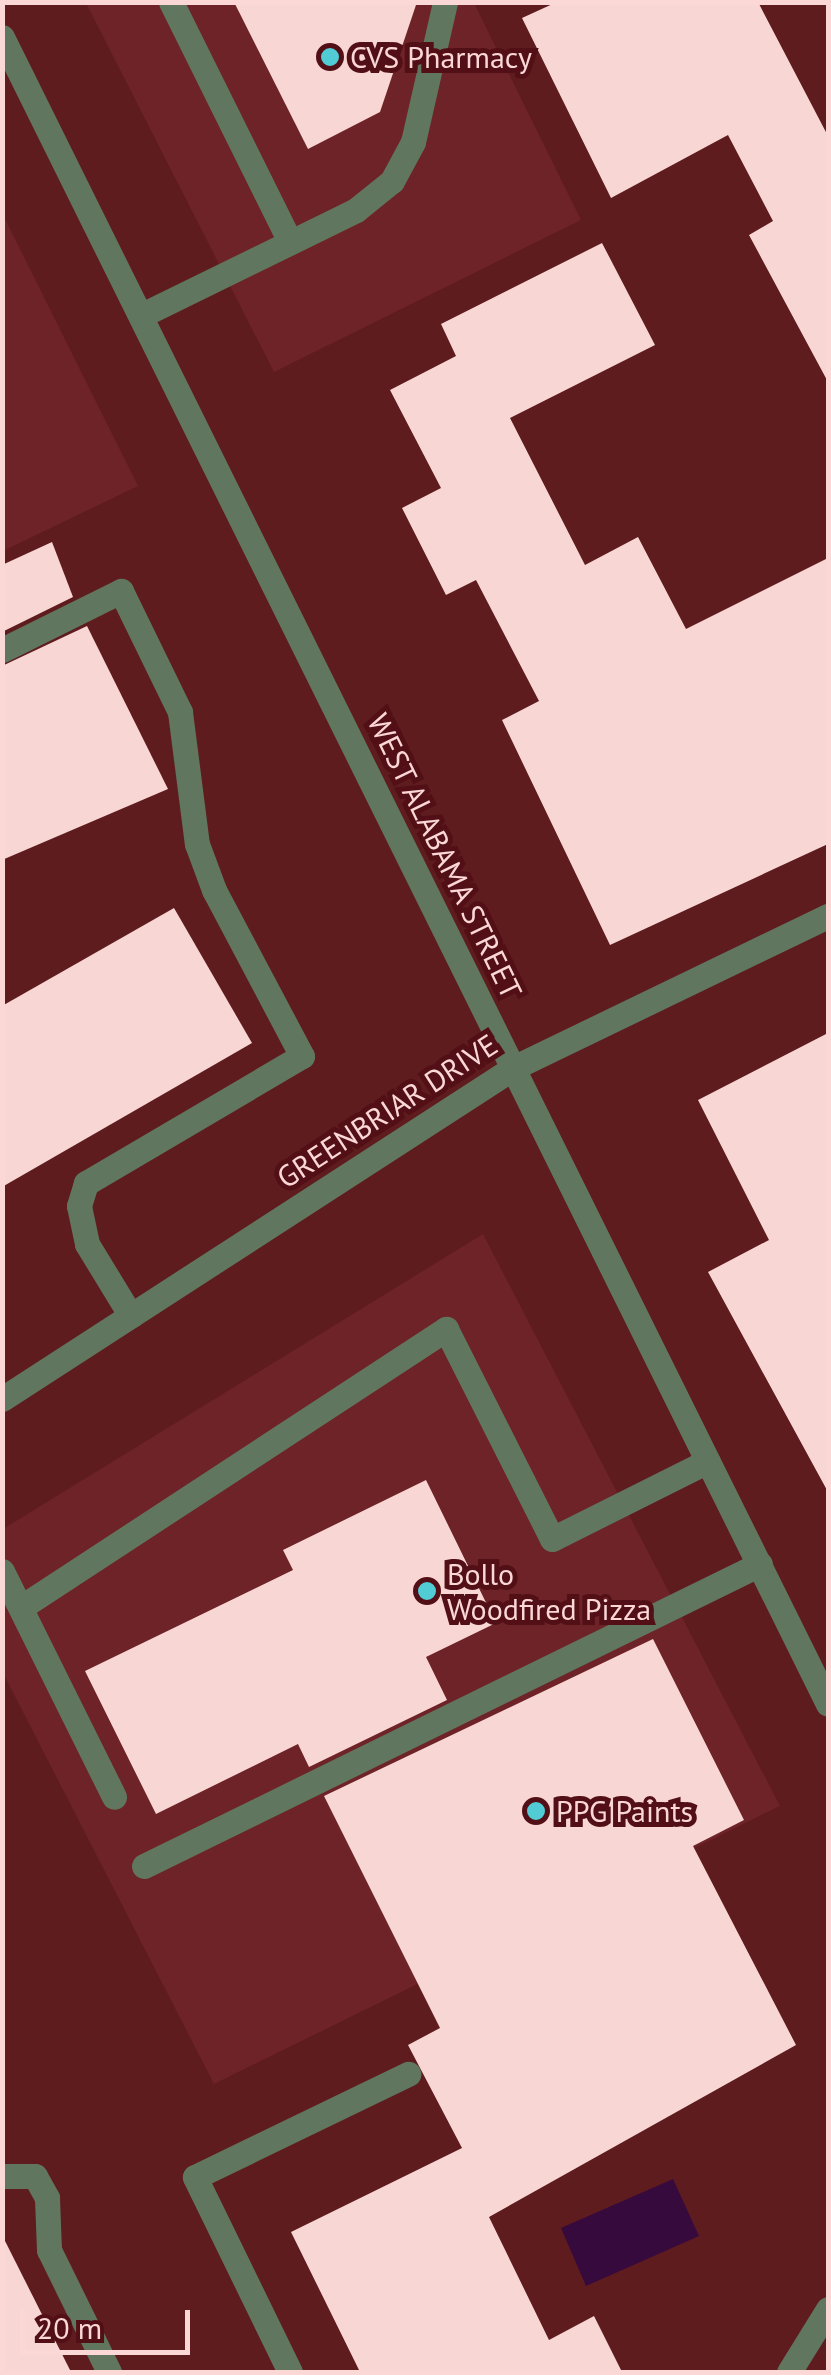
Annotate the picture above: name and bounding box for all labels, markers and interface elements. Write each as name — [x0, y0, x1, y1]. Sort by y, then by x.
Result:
place label: CVS Pharmacy — [350, 39, 532, 75]
marker: CVS Pharmacy — [319, 46, 341, 68]
street label: WEST ALABAMA STREET — [360, 706, 530, 1006]
street label: GREENBRIAR DRIVE — [270, 1026, 504, 1196]
place label: Bollo Woodfired Pizza — [447, 1556, 651, 1626]
marker: Bollo Woodfired Pizza — [416, 1580, 438, 1602]
place label: PPG Paints — [556, 1793, 693, 1829]
marker: PPG Paints — [525, 1800, 547, 1822]
scale bar — [25, 2290, 195, 2352]
text: 20 m — [37, 2308, 102, 2347]

